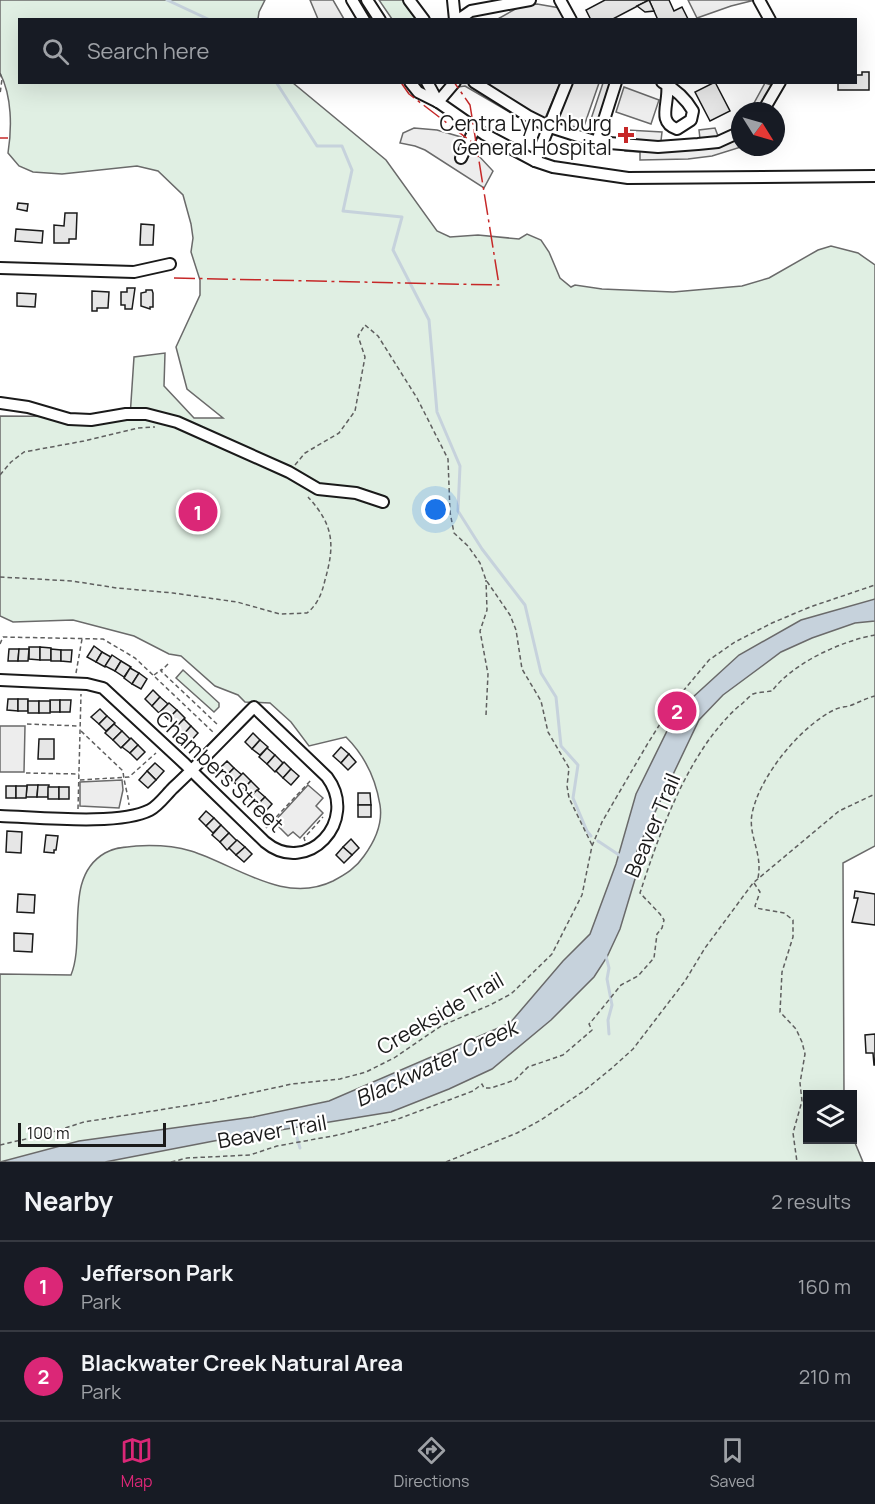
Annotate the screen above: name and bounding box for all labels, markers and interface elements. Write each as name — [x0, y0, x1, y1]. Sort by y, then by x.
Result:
search box — [18, 18, 857, 84]
icon: search — [39, 35, 72, 68]
text: Search here — [87, 36, 209, 66]
north arrow — [731, 102, 785, 156]
place label: Centra Lynchburg General Hospital — [439, 109, 612, 161]
marker: Centra Lynchburg General Hospital — [617, 126, 635, 144]
pin: 1 — [178, 490, 218, 534]
your location — [421, 495, 450, 524]
pin: 2 — [658, 688, 696, 734]
street label: Chambers Street — [150, 704, 290, 838]
street label: Beaver Trail — [618, 769, 686, 881]
street label: Creekside Trail — [371, 965, 509, 1061]
water label: Blackwater Creek — [350, 1011, 525, 1114]
map controls — [803, 1090, 857, 1144]
button: layers — [803, 1090, 857, 1144]
street label: Beaver Trail — [215, 1108, 329, 1154]
scale bar — [18, 1120, 166, 1148]
text: 100 m — [27, 1122, 70, 1144]
text: Nearby — [24, 1183, 113, 1219]
text: 2 results — [771, 1188, 851, 1215]
text: Jefferson Park — [81, 1258, 233, 1288]
text: 1 — [39, 1273, 48, 1300]
text: 160 m — [798, 1273, 851, 1300]
text: Park — [81, 1288, 121, 1315]
text: Blackwater Creek Natural Area — [81, 1348, 403, 1378]
text: 2 — [38, 1363, 49, 1390]
text: 210 m — [799, 1363, 851, 1390]
text: Park — [81, 1378, 121, 1405]
tab: Map — [120, 1434, 153, 1492]
tab: Directions — [394, 1434, 469, 1492]
tab: Saved — [710, 1434, 755, 1492]

